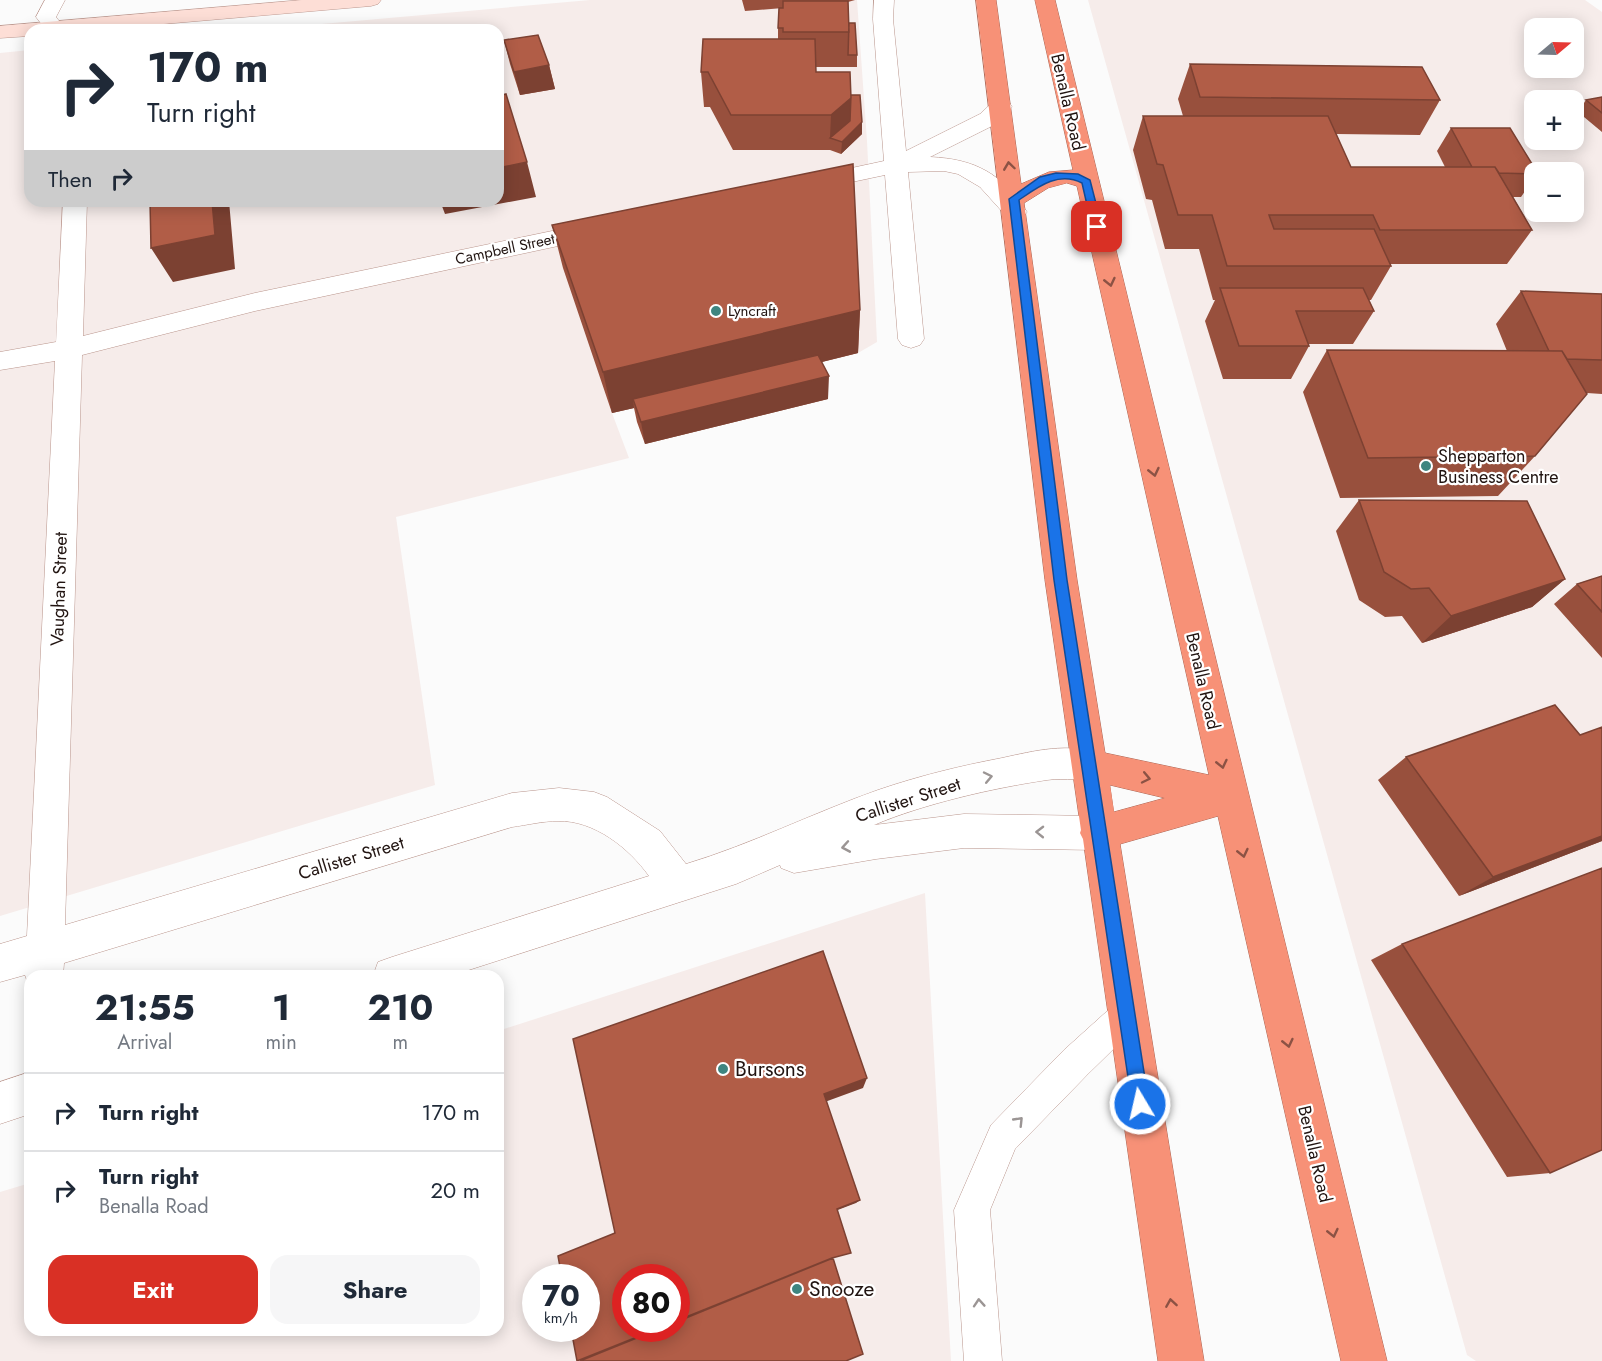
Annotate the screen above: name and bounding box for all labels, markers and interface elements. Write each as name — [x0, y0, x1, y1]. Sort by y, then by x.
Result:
north arrow — [1524, 18, 1584, 78]
map controls — [1524, 18, 1584, 222]
text: 170 m — [147, 37, 269, 98]
icon: right — [48, 48, 126, 126]
street label: Benalla Road — [1044, 51, 1092, 153]
button: + — [1524, 90, 1584, 150]
text: Turn right — [147, 93, 255, 132]
one-way arrow — [1003, 161, 1015, 171]
icon: right — [105, 162, 138, 195]
button: − — [1524, 162, 1584, 222]
text: Then — [48, 163, 93, 195]
pin — [1071, 201, 1122, 252]
icon: arrive — [1080, 210, 1113, 243]
street label: Campbell Street — [453, 228, 557, 270]
one-way arrow — [1103, 277, 1116, 287]
place label: Lyncraft — [728, 300, 776, 322]
marker: Lyncraft — [709, 304, 723, 318]
place label: Shepparton Business Centre — [1438, 443, 1559, 490]
marker: Shepparton Business Centre — [1419, 459, 1433, 473]
one-way arrow — [1147, 467, 1160, 477]
street label: Vaughan Street — [44, 531, 74, 647]
street label: Benalla Road — [1179, 630, 1227, 732]
one-way arrow — [1215, 759, 1228, 769]
one-way arrow — [1140, 770, 1150, 783]
street label: Callister Street — [852, 771, 965, 829]
one-way arrow — [983, 771, 993, 784]
one-way arrow — [1035, 826, 1044, 839]
street label: Callister Street — [295, 829, 408, 886]
one-way arrow — [841, 840, 851, 853]
one-way arrow — [1236, 848, 1249, 858]
text: 21:55 — [95, 981, 195, 1033]
text: 1 — [272, 981, 290, 1033]
text: 210 — [367, 981, 433, 1033]
text: Arrival — [117, 1028, 172, 1057]
text: min — [265, 1028, 297, 1057]
text: m — [393, 1028, 408, 1057]
one-way arrow — [1281, 1038, 1294, 1048]
place label: Bursons — [735, 1054, 804, 1084]
marker: Bursons — [716, 1062, 730, 1076]
position arrow — [1108, 1072, 1172, 1136]
icon: right — [48, 1096, 81, 1129]
text: Turn right — [99, 1096, 199, 1128]
text: 170 m — [422, 1096, 480, 1128]
street label: Benalla Road — [1291, 1103, 1339, 1205]
one-way arrow — [1011, 1117, 1022, 1128]
text: Turn right — [99, 1160, 199, 1192]
icon: right — [48, 1174, 81, 1207]
text: 20 m — [431, 1174, 480, 1206]
text: Benalla Road — [99, 1192, 209, 1221]
one-way arrow — [1326, 1228, 1339, 1238]
button: Exit — [48, 1255, 258, 1324]
button: Share — [270, 1255, 480, 1324]
speed limit sign: 80 — [612, 1264, 690, 1342]
text: 70 — [542, 1274, 580, 1317]
place label: Snooze — [809, 1274, 874, 1304]
marker: Snooze — [790, 1282, 804, 1296]
one-way arrow — [973, 1298, 986, 1307]
one-way arrow — [1166, 1299, 1178, 1308]
text: km/h — [544, 1307, 578, 1329]

